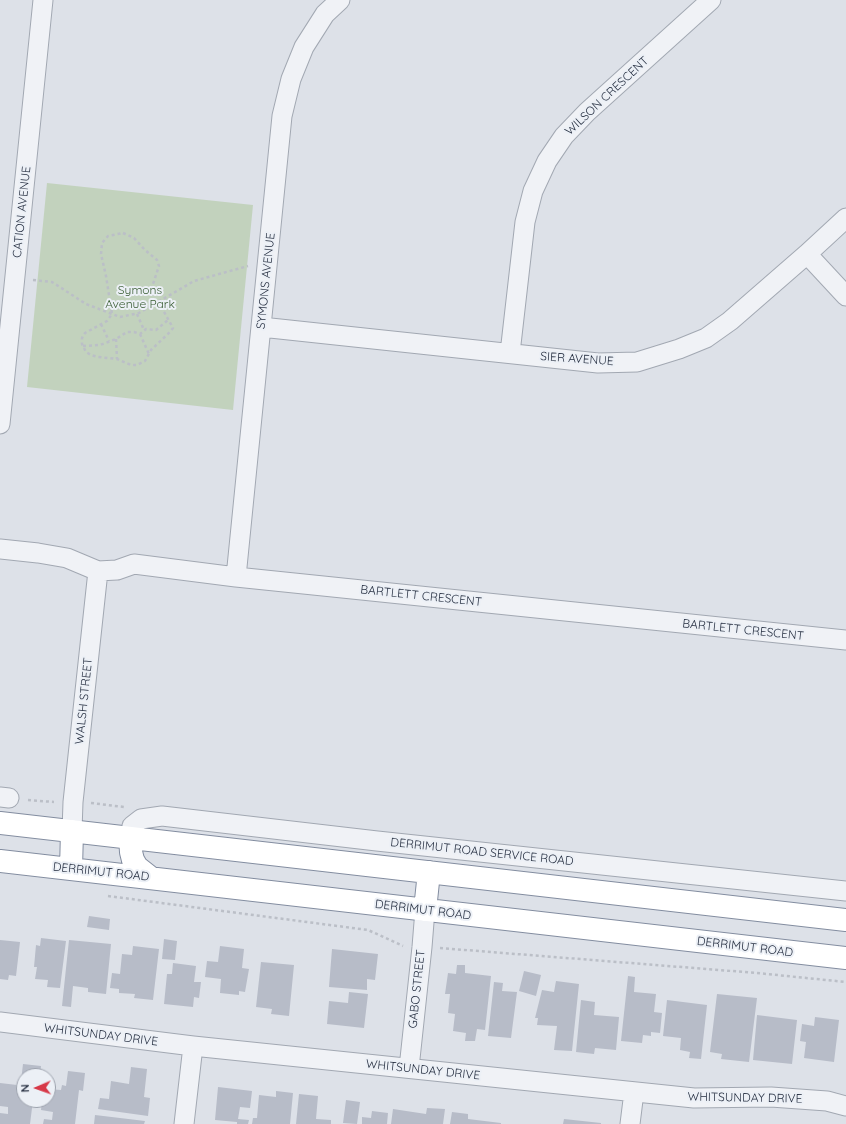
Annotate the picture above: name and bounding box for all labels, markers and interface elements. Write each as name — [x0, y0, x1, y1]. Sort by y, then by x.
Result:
street label: WILSON CRESCENT — [562, 54, 652, 138]
street label: CATION AVENUE — [10, 165, 34, 259]
street label: SYMONS AVENUE — [254, 232, 278, 330]
park label: Symons Avenue Park — [105, 283, 175, 311]
street label: SIER AVENUE — [540, 349, 614, 369]
street label: BARTLETT CRESCENT — [360, 582, 482, 610]
street label: BARTLETT CRESCENT — [682, 616, 804, 644]
street label: WALSH STREET — [72, 657, 96, 745]
street label: DERRIMUT ROAD SERVICE ROAD — [390, 835, 574, 869]
street label: DERRIMUT ROAD — [52, 860, 150, 884]
street label: DERRIMUT ROAD — [374, 897, 472, 923]
street label: DERRIMUT ROAD — [696, 934, 794, 960]
street label: GABO STREET — [406, 949, 428, 1029]
street label: WHITSUNDAY DRIVE — [43, 1021, 159, 1049]
street label: WHITSUNDAY DRIVE — [365, 1057, 481, 1083]
north arrow — [16, 1068, 56, 1108]
text: N — [18, 1084, 32, 1093]
street label: WHITSUNDAY DRIVE — [687, 1090, 803, 1106]

